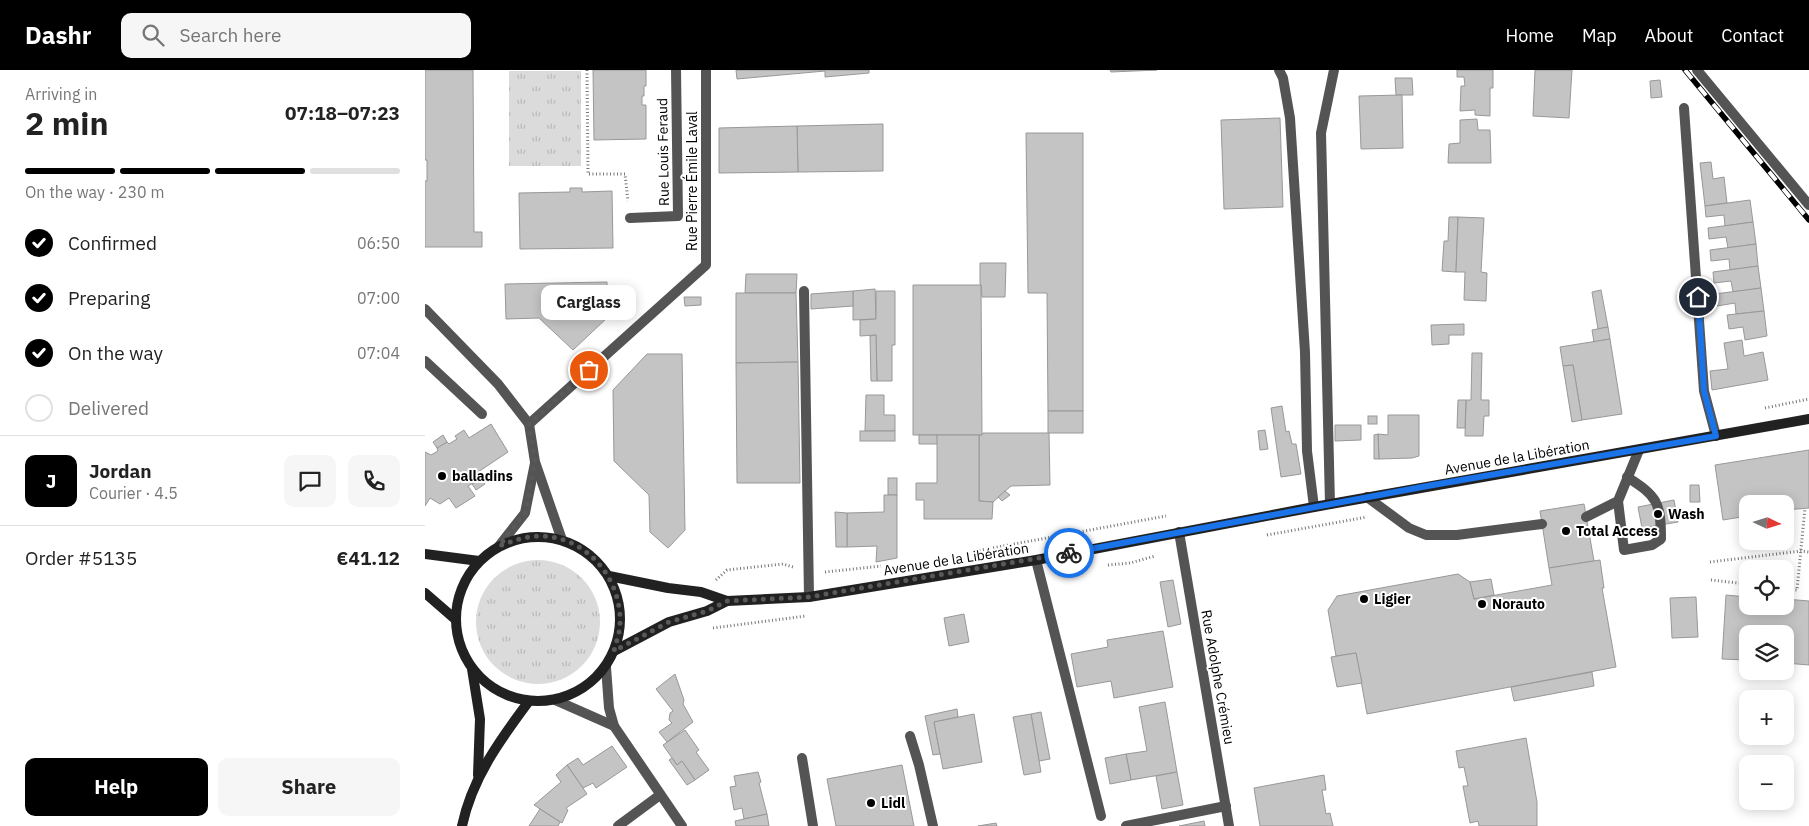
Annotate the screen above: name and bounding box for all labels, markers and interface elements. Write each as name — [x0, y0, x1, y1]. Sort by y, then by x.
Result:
search box — [121, 13, 471, 58]
text: Dashr — [25, 19, 91, 51]
icon: search — [139, 21, 167, 49]
text: Search here — [179, 23, 281, 47]
text: Home — [1506, 24, 1554, 47]
text: Map — [1582, 24, 1617, 47]
text: About — [1645, 24, 1693, 47]
text: Contact — [1721, 24, 1784, 47]
text: Arriving in — [25, 84, 97, 104]
street label: Rue Louis Feraud — [653, 98, 673, 206]
text: 07:18–07:23 — [285, 101, 400, 125]
text: 2 min — [25, 102, 109, 144]
street label: Rue Pierre Émile Laval — [682, 111, 701, 251]
text: On the way · 230 m — [25, 182, 164, 202]
icon: check — [25, 229, 53, 257]
text: Confirmed — [68, 231, 157, 255]
text: 06:50 — [357, 233, 400, 253]
pin — [1677, 276, 1719, 318]
icon: home — [1684, 283, 1712, 311]
icon: check — [25, 284, 53, 312]
callout: Carglass — [541, 285, 637, 320]
text: Preparing — [68, 286, 150, 310]
text: 07:00 — [357, 288, 400, 308]
text: Carglass — [556, 292, 621, 312]
icon: check — [25, 339, 53, 367]
text: On the way — [68, 341, 163, 365]
text: 07:04 — [357, 343, 400, 363]
pin — [568, 349, 610, 391]
icon: bag — [575, 356, 603, 384]
text: Delivered — [68, 396, 149, 420]
street label: Avenue de la Libération — [1443, 435, 1591, 479]
button: chat — [284, 455, 336, 507]
button: phone — [348, 455, 400, 507]
text: Jordan — [89, 459, 152, 483]
place label: balladins — [452, 467, 513, 485]
text: J — [46, 469, 56, 493]
marker: balladins — [436, 470, 448, 482]
text: Courier · 4.5 — [89, 483, 178, 503]
north arrow — [1739, 495, 1794, 550]
map controls — [1739, 495, 1794, 810]
place label: Wash — [1668, 505, 1705, 523]
marker: Wash — [1652, 508, 1664, 520]
place label: Total Access — [1576, 522, 1658, 540]
marker: Total Access — [1560, 525, 1572, 537]
courier — [1044, 528, 1094, 578]
street label: Avenue de la Libération — [882, 539, 1030, 579]
icon: bike — [1055, 539, 1083, 567]
text: Order #5135 — [25, 546, 137, 570]
text: €41.12 — [337, 546, 400, 570]
button: locate — [1739, 560, 1794, 615]
place label: Ligier — [1374, 590, 1411, 608]
marker: Ligier — [1358, 593, 1370, 605]
place label: Norauto — [1492, 595, 1545, 613]
marker: Norauto — [1476, 598, 1488, 610]
street label: Rue Adolphe Crémieu — [1197, 608, 1239, 746]
button: layers — [1739, 625, 1794, 680]
button: + — [1739, 690, 1794, 745]
button: − — [1739, 755, 1794, 810]
button: Help — [25, 758, 208, 816]
button: Share — [218, 758, 400, 816]
place label: Lidl — [881, 794, 905, 812]
marker: Lidl — [865, 797, 877, 809]

